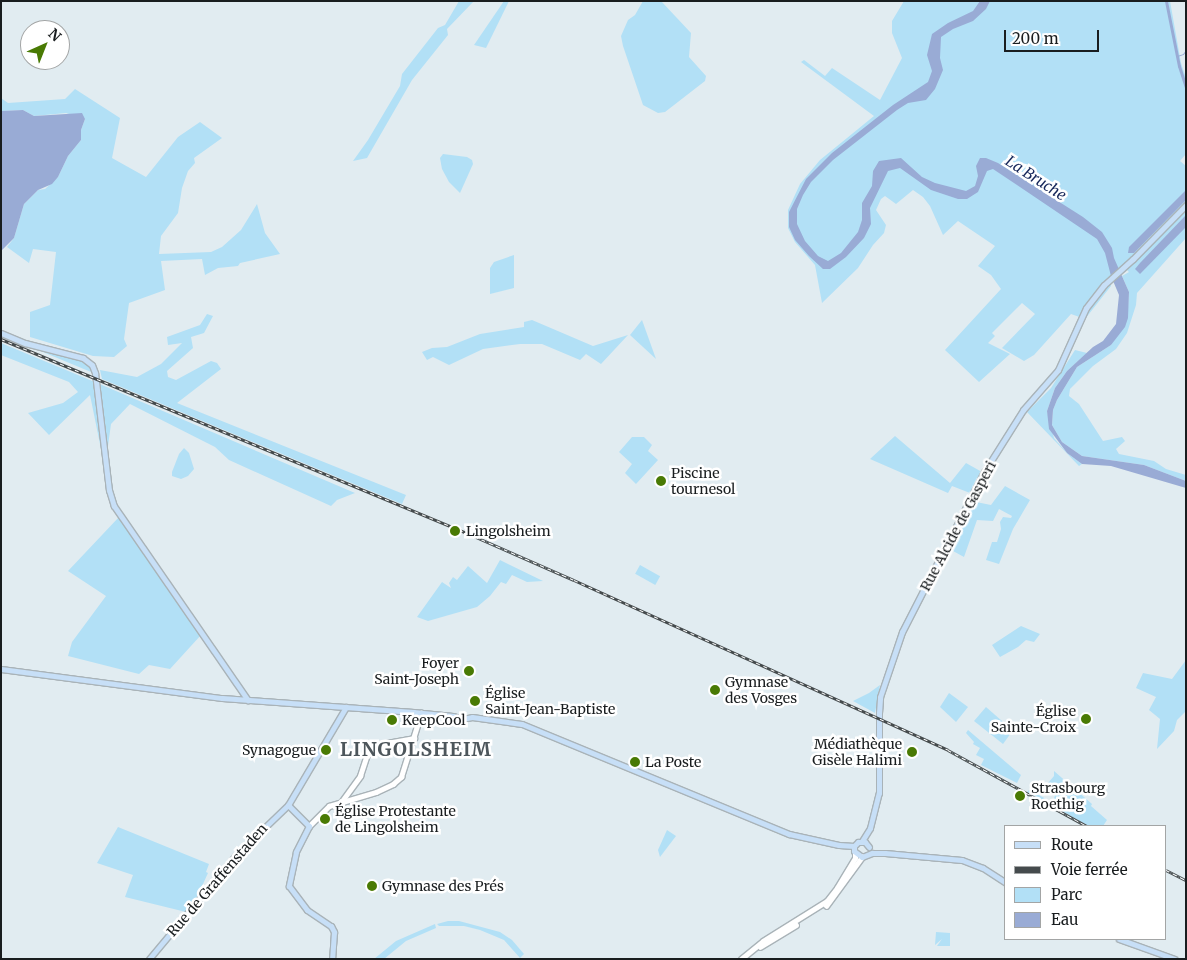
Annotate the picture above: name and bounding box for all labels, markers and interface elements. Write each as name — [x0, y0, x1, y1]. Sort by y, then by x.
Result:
north arrow — [20, 20, 70, 70]
scale bar — [1007, 20, 1102, 52]
text: N — [44, 25, 65, 45]
text: 200 m — [1012, 29, 1059, 48]
water label: La Bruche — [1002, 152, 1070, 204]
street label: Rue Alcide de Gasperi — [917, 458, 999, 594]
place label: Piscine tournesol — [671, 465, 735, 498]
marker: Piscine tournesol — [655, 475, 667, 487]
place label: Lingolsheim — [466, 523, 551, 539]
marker: Lingolsheim — [448, 524, 462, 538]
place label: Foyer Saint-Joseph — [374, 655, 459, 688]
marker: Foyer Saint-Joseph — [463, 665, 475, 677]
place label: Gymnase des Vosges — [725, 674, 797, 706]
marker: Gymnase des Vosges — [709, 684, 721, 696]
place label: Église Saint-Jean-Baptiste — [485, 685, 615, 718]
marker: Église Saint-Jean-Baptiste — [469, 695, 481, 707]
place label: Église Sainte-Croix — [991, 703, 1076, 736]
place label: KeepCool — [402, 712, 466, 728]
marker: Église Sainte-Croix — [1080, 713, 1092, 725]
marker: KeepCool — [386, 714, 398, 726]
place label: Médiathèque Gisèle Halimi — [812, 736, 902, 769]
district label: LINGOLSHEIM — [339, 739, 493, 761]
place label: Synagogue — [242, 742, 316, 758]
marker: Synagogue — [320, 744, 332, 756]
marker: Médiathèque Gisèle Halimi — [906, 746, 918, 758]
place label: La Poste — [645, 754, 701, 770]
marker: La Poste — [629, 756, 641, 768]
place label: Strasbourg Roethig — [1031, 780, 1105, 812]
marker: Strasbourg Roethig — [1013, 789, 1027, 803]
place label: Église Protestante de Lingolsheim — [335, 803, 456, 836]
marker: Église Protestante de Lingolsheim — [319, 813, 331, 825]
street label: Rue de Graffenstaden — [163, 820, 271, 940]
legend — [1004, 825, 1167, 940]
text: Route — [1051, 835, 1093, 854]
text: Voie ferrée — [1051, 860, 1128, 879]
place label: Gymnase des Prés — [382, 878, 504, 894]
marker: Gymnase des Prés — [366, 880, 378, 892]
text: Parc — [1051, 885, 1082, 904]
text: Eau — [1051, 910, 1078, 929]

